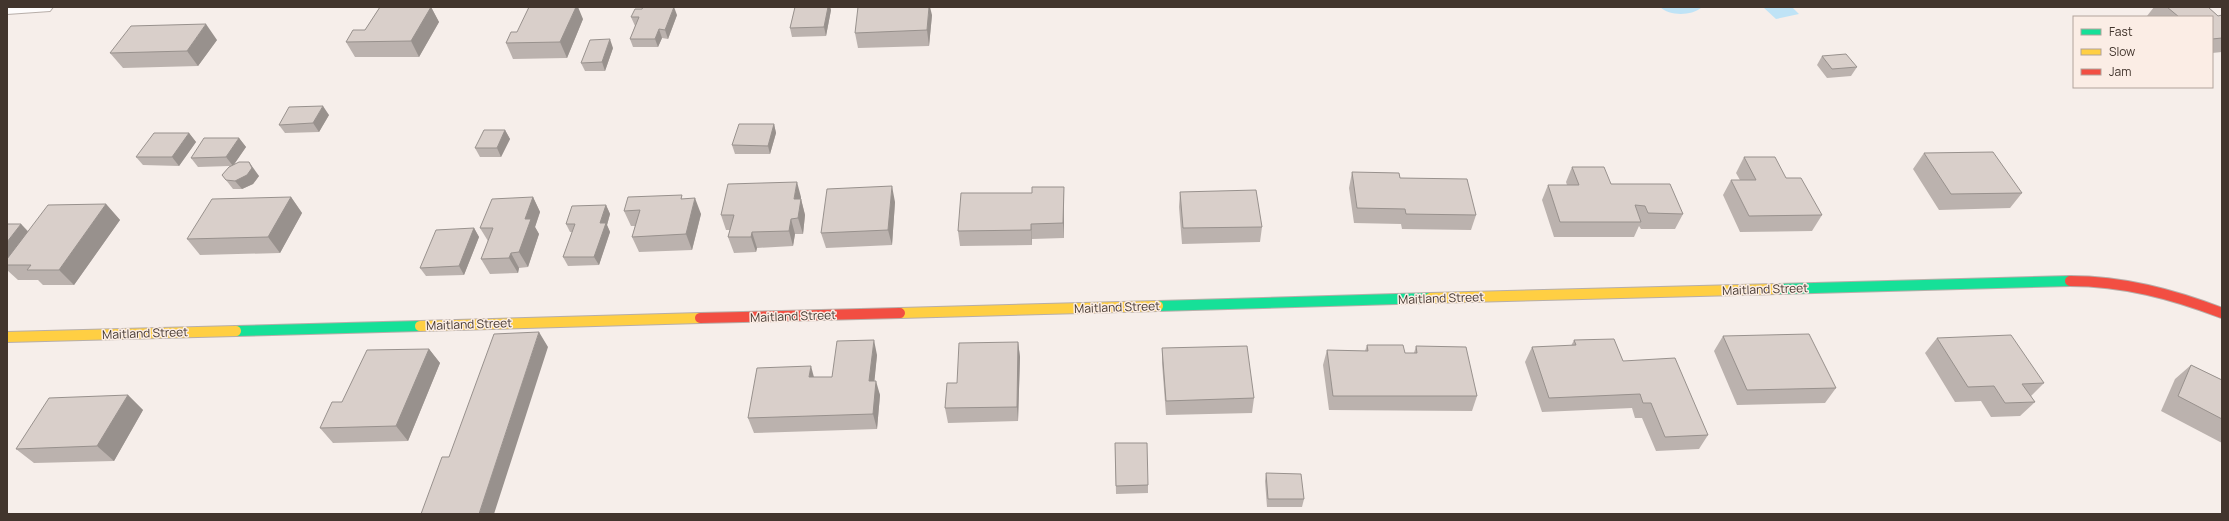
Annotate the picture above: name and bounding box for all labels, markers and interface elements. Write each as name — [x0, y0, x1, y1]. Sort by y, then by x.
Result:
legend — [2073, 16, 2213, 88]
text: Fast — [2109, 23, 2133, 40]
text: Slow — [2109, 43, 2135, 60]
text: Jam — [2109, 63, 2131, 80]
street label: Maitland Street — [1722, 279, 1808, 299]
street label: Maitland Street — [1398, 288, 1484, 308]
street label: Maitland Street — [1074, 297, 1160, 317]
street label: Maitland Street — [750, 306, 836, 326]
street label: Maitland Street — [426, 314, 512, 334]
street label: Maitland Street — [102, 323, 188, 343]

